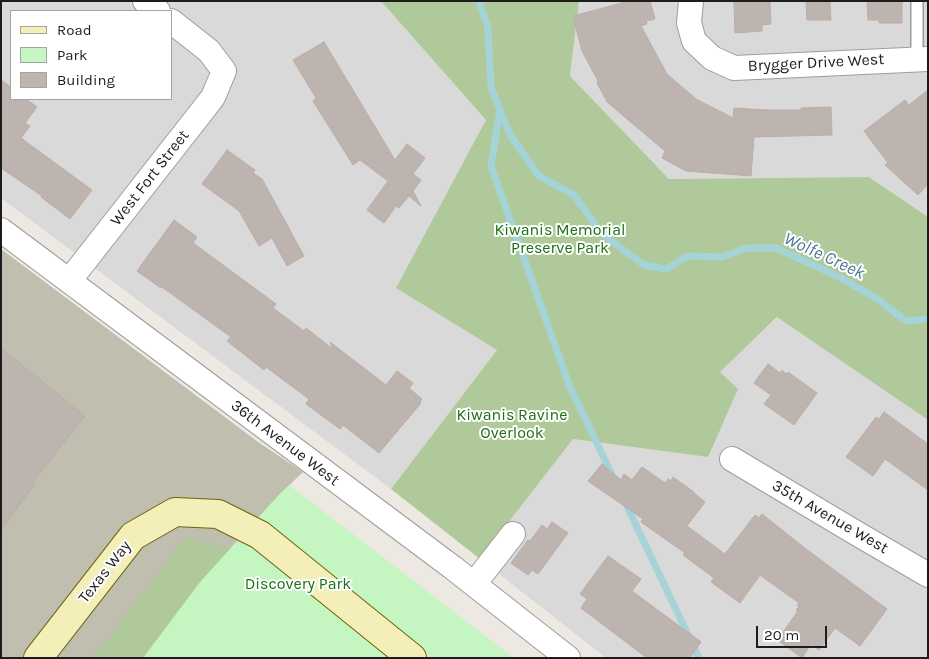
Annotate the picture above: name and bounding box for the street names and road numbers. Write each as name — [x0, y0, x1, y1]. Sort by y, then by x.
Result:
street label: Brygger Drive West — [747, 50, 885, 76]
street label: West Fort Street — [107, 126, 193, 230]
street label: 36th Avenue West — [227, 396, 343, 490]
street label: 35th Avenue West — [769, 476, 891, 558]
street label: Texas Way — [75, 537, 135, 607]

